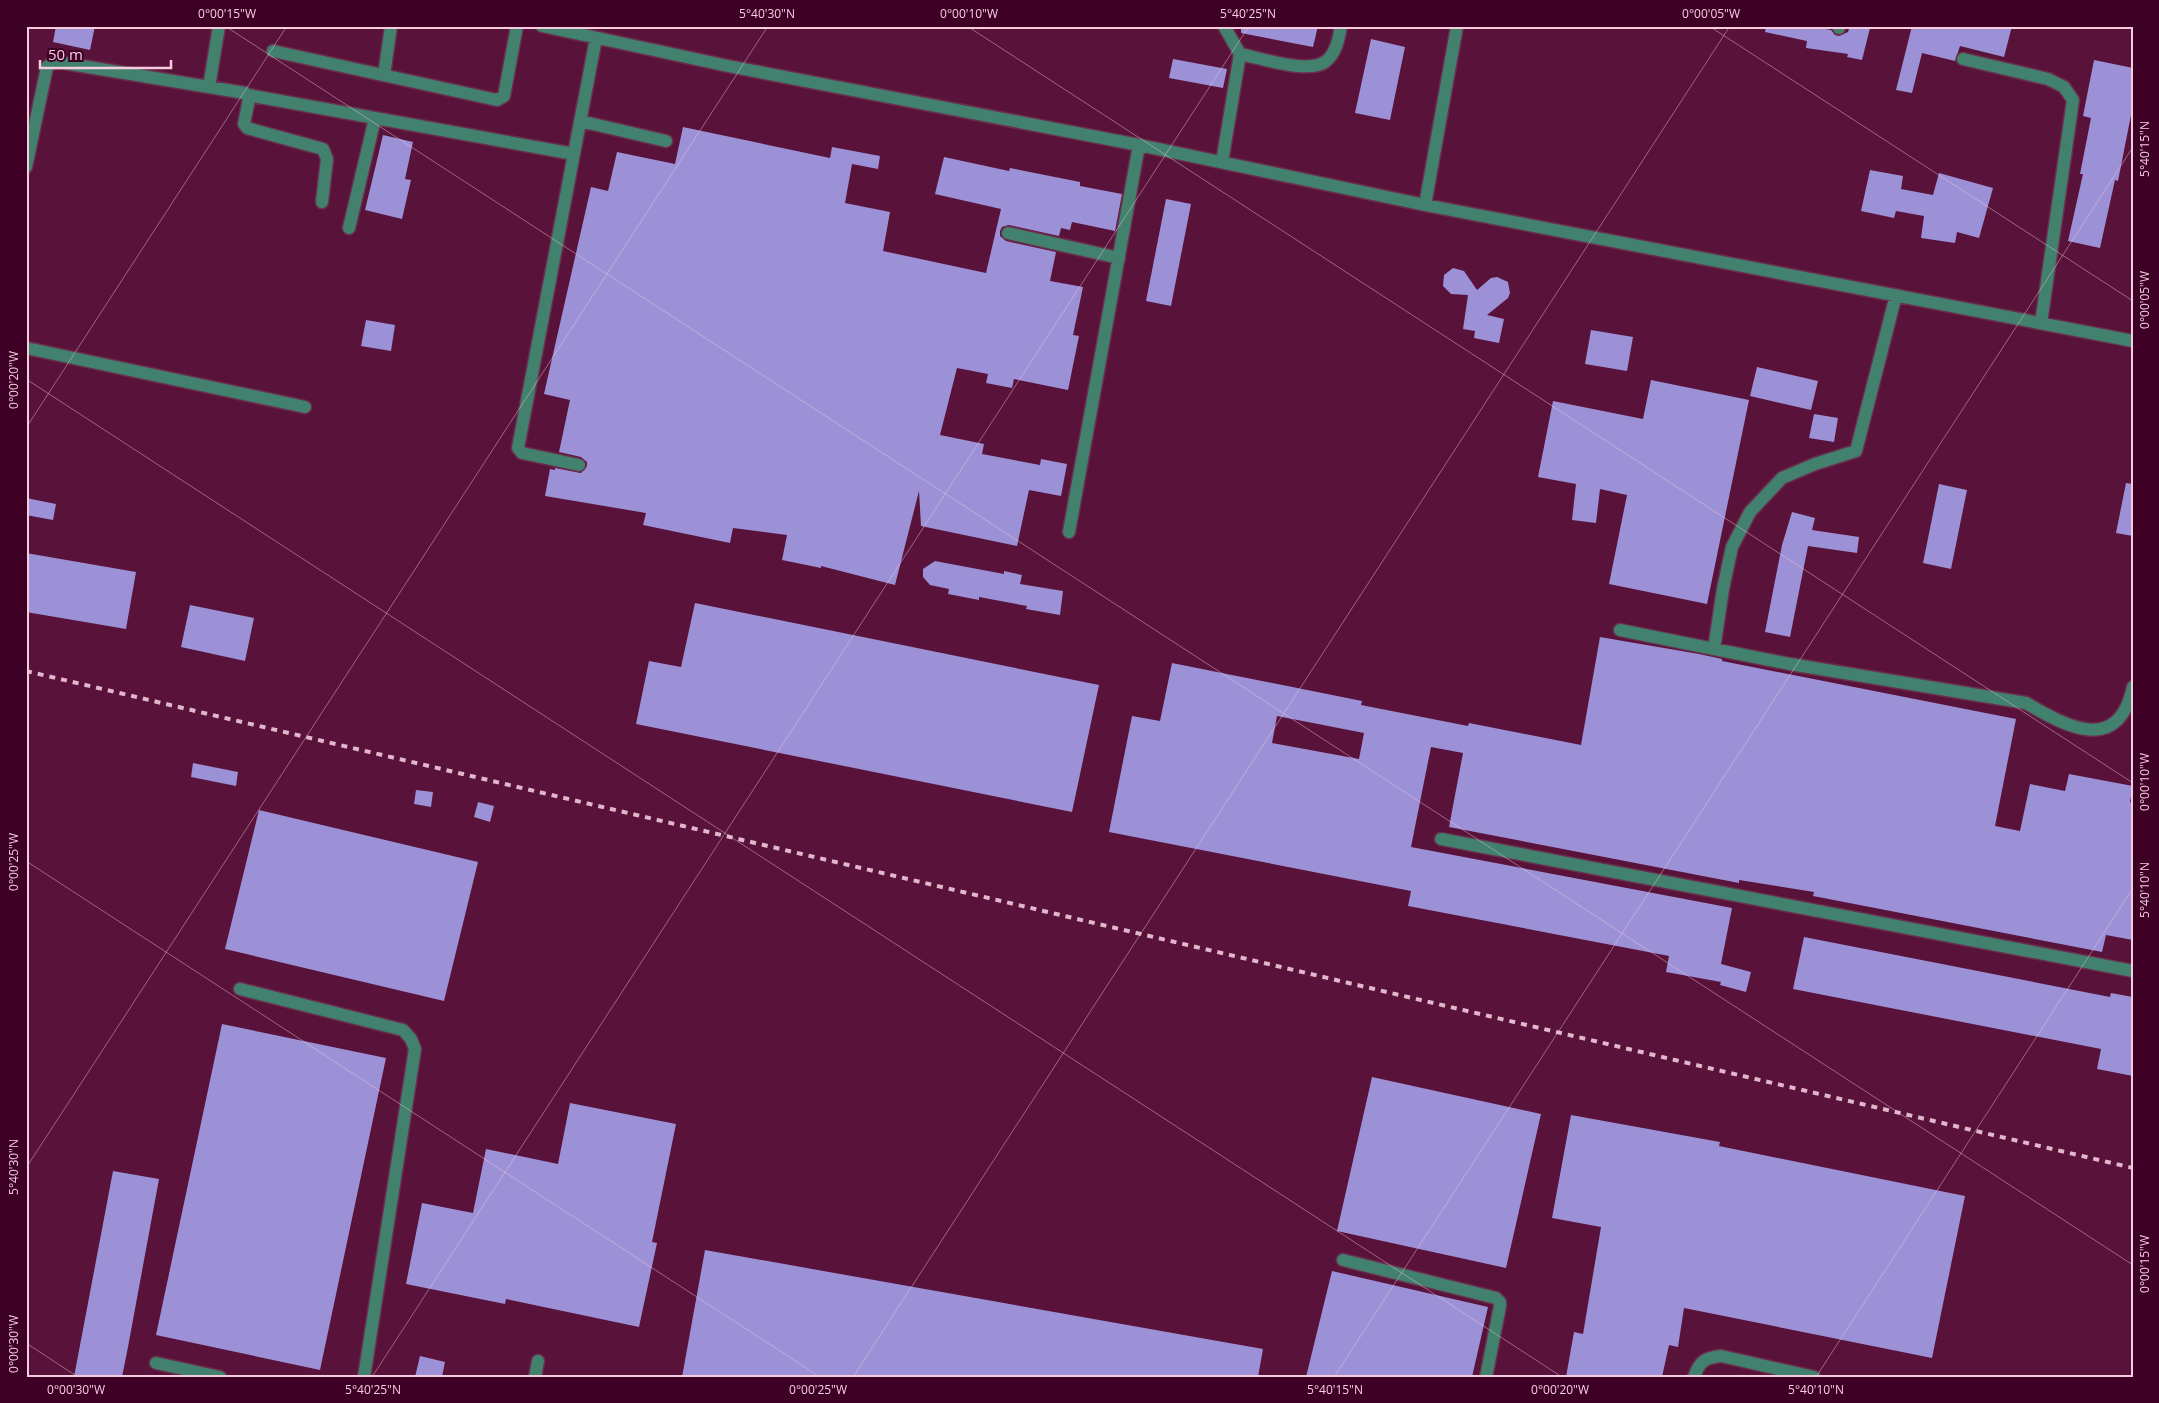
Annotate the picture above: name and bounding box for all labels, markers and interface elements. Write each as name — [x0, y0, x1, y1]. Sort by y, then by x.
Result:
text: 0°00'15"W — [198, 5, 256, 22]
text: 5°40'30"N — [739, 5, 795, 22]
text: 0°00'10"W — [940, 5, 998, 22]
text: 5°40'25"N — [1220, 5, 1276, 22]
text: 0°00'05"W — [1682, 5, 1740, 22]
scale bar — [40, 38, 171, 70]
text: 50 m — [48, 44, 83, 64]
text: 5°40'15"N — [2136, 121, 2153, 177]
text: 0°00'05"W — [2136, 271, 2153, 329]
text: 0°00'20"W — [5, 351, 22, 409]
text: 0°00'10"W — [2136, 753, 2153, 811]
text: 0°00'25"W — [5, 833, 22, 891]
text: 5°40'10"N — [2136, 862, 2153, 918]
text: 5°40'30"N — [5, 1139, 22, 1195]
text: 0°00'15"W — [2136, 1235, 2153, 1293]
text: 0°00'30"W — [5, 1315, 22, 1373]
text: 0°00'30"W — [47, 1381, 105, 1398]
text: 5°40'25"N — [345, 1381, 401, 1398]
text: 0°00'25"W — [789, 1381, 847, 1398]
text: 5°40'15"N — [1307, 1381, 1363, 1398]
text: 0°00'20"W — [1531, 1381, 1589, 1398]
text: 5°40'10"N — [1788, 1381, 1844, 1398]

